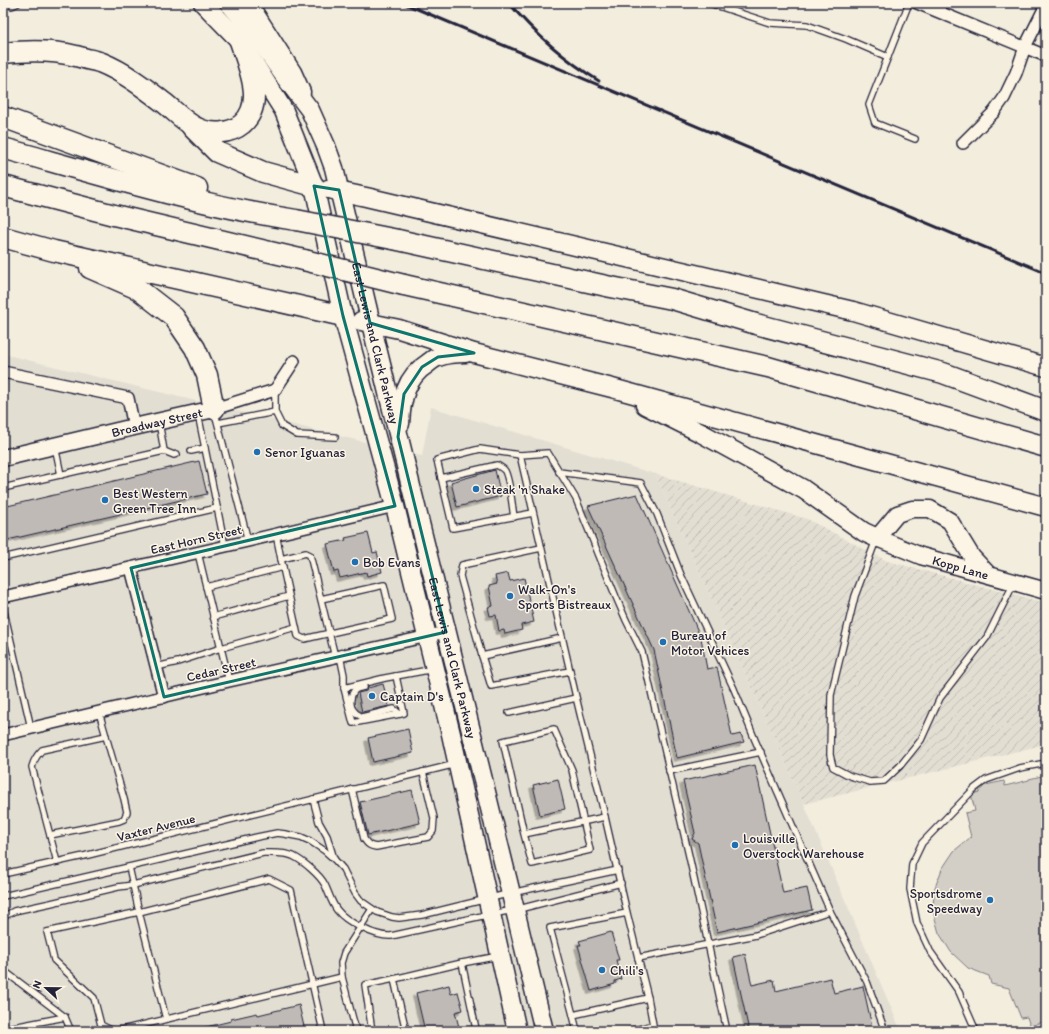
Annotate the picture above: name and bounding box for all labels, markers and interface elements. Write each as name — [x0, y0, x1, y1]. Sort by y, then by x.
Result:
street label: East Lewis and Clark Parkway — [349, 261, 402, 425]
street label: Broadway Street — [110, 405, 204, 440]
place label: Senor Iguanas — [265, 445, 346, 460]
marker: Senor Iguanas — [252, 447, 262, 457]
place label: Steak 'n Shake — [484, 482, 565, 497]
marker: Steak 'n Shake — [471, 484, 481, 494]
place label: Best Western Green Tree Inn — [113, 486, 196, 516]
marker: Best Western Green Tree Inn — [100, 495, 110, 505]
street label: East Horn Street — [149, 522, 243, 557]
street label: Kopp Lane — [931, 553, 990, 583]
place label: Bob Evans — [363, 555, 421, 570]
marker: Bob Evans — [350, 557, 360, 567]
street label: East Lewis and Clark Parkway — [425, 576, 480, 740]
place label: Walk-On's Sports Bistreaux — [518, 582, 611, 612]
marker: Walk-On's Sports Bistreaux — [505, 591, 515, 601]
place label: Bureau of Motor Vehices — [671, 628, 750, 658]
marker: Bureau of Motor Vehices — [658, 637, 668, 647]
street label: Cedar Street — [185, 654, 257, 685]
place label: Captain D's — [380, 689, 444, 704]
marker: Captain D's — [367, 691, 377, 701]
street label: Vaxter Avenue — [115, 811, 197, 844]
place label: Louisville Overstock Warehouse — [743, 831, 864, 861]
marker: Louisville Overstock Warehouse — [730, 840, 740, 850]
place label: Sportsdrome Speedway — [910, 886, 982, 916]
marker: Sportsdrome Speedway — [985, 895, 995, 905]
place label: Chili's — [610, 963, 644, 978]
marker: Chili's — [597, 965, 607, 975]
north arrow — [26, 968, 66, 1008]
text: N — [30, 979, 45, 990]

